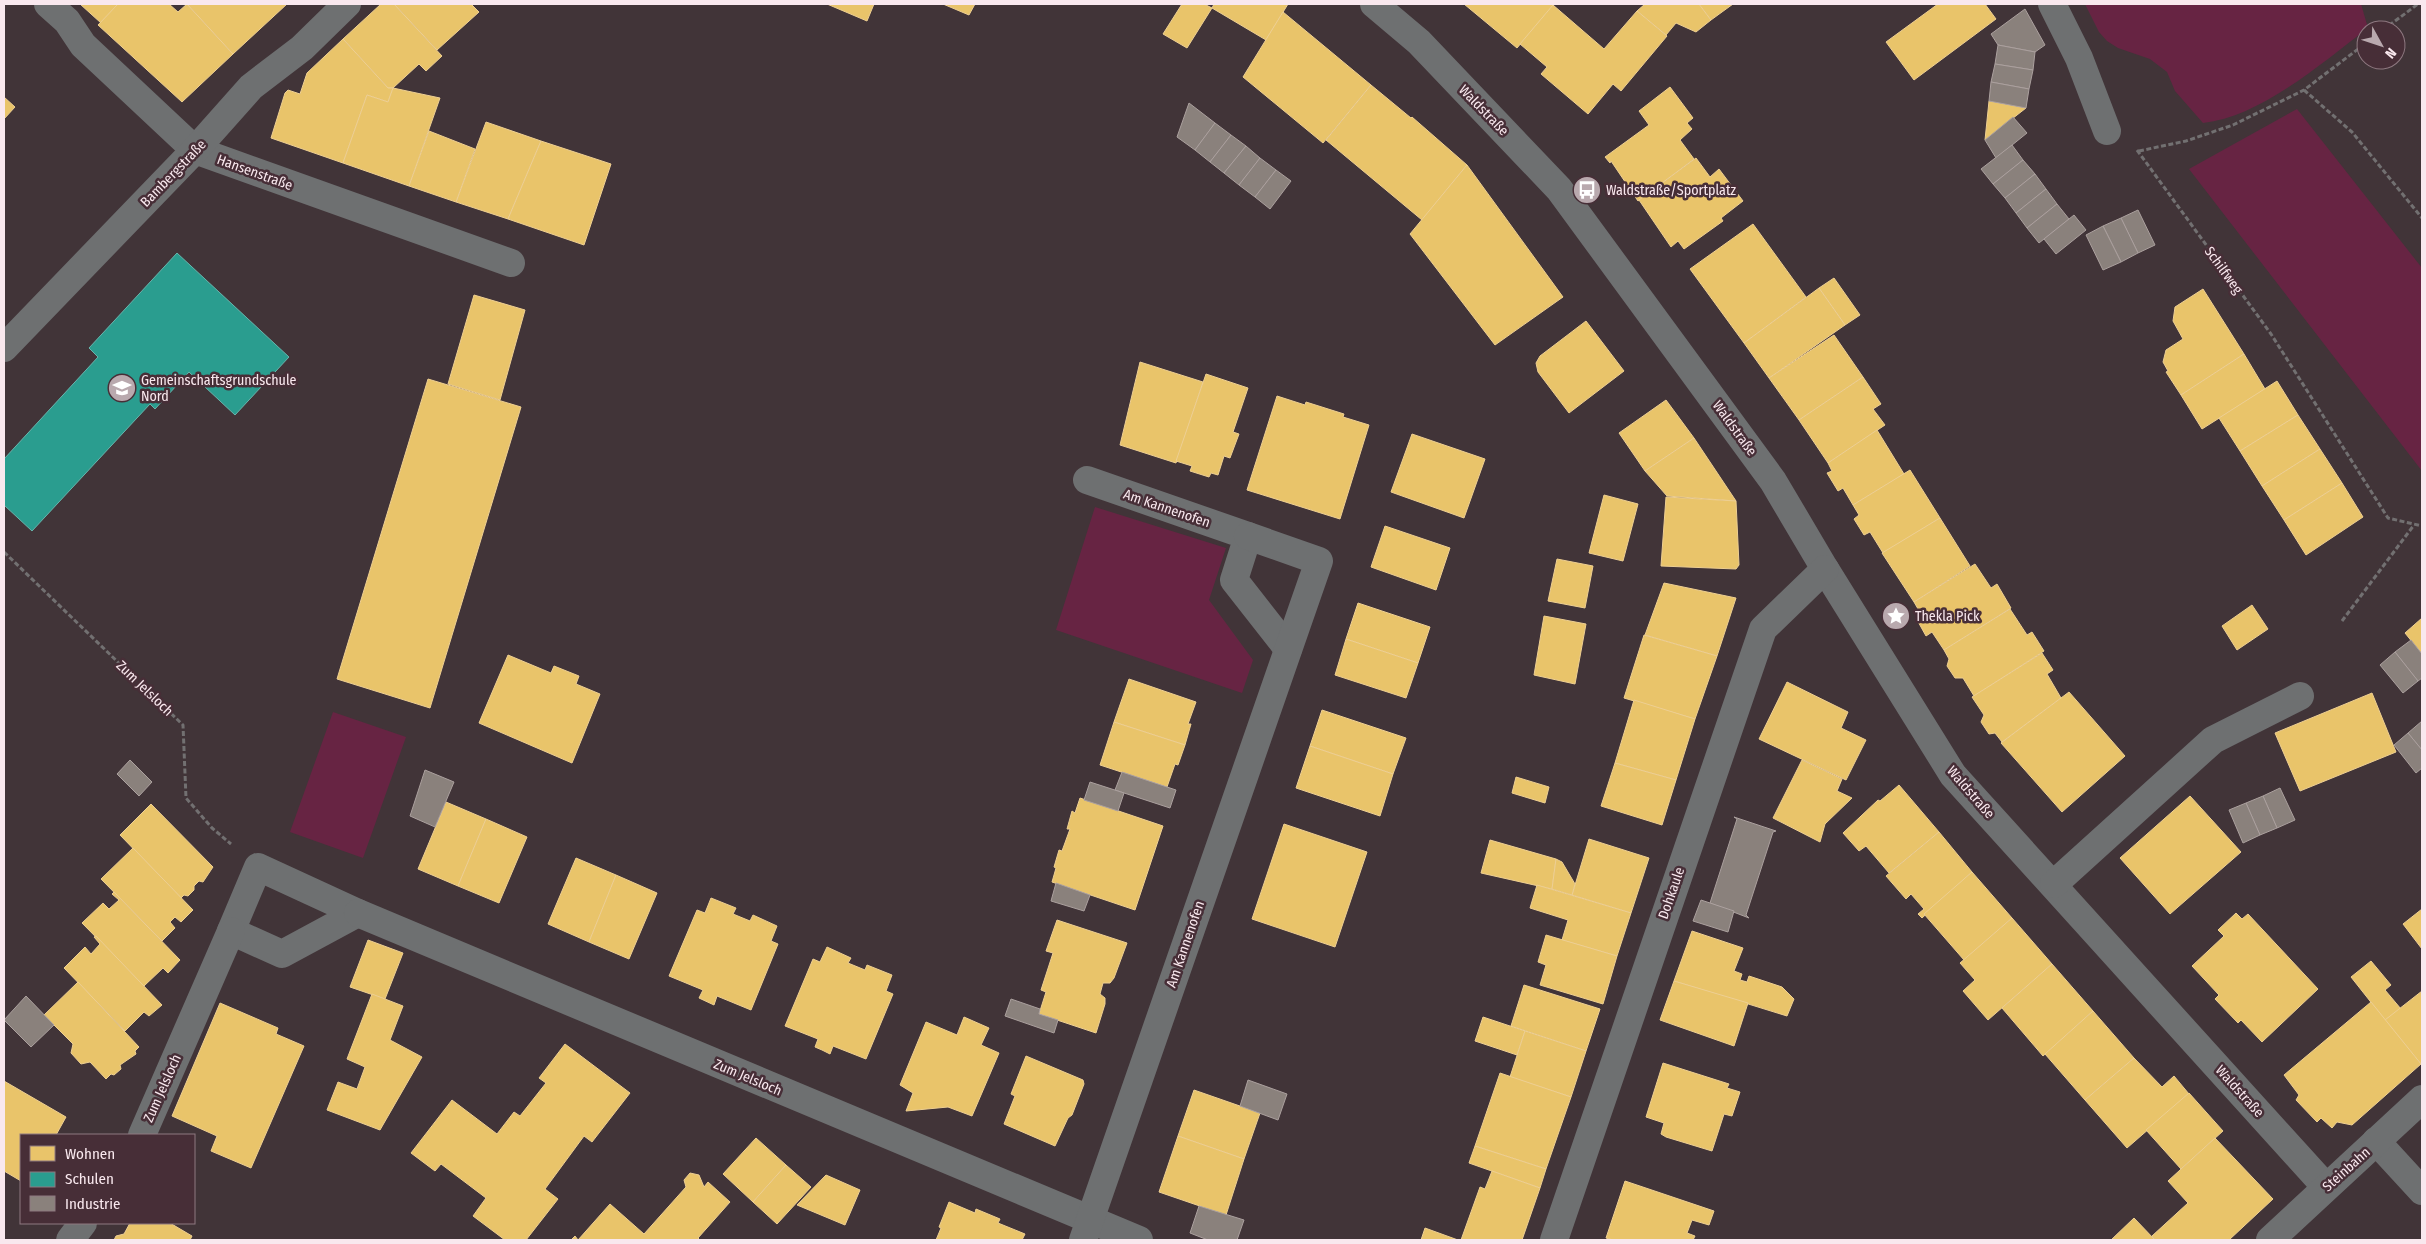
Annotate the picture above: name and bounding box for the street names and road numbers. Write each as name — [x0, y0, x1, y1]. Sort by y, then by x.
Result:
street label: Waldstraße — [1455, 81, 1512, 139]
street label: Bambergstraße — [137, 136, 210, 211]
street label: Hansenstraße — [215, 151, 295, 194]
street label: Schilfweg — [2201, 243, 2247, 298]
street label: Waldstraße — [1709, 397, 1760, 459]
street label: Am Kannenofen — [1121, 486, 1212, 531]
street label: Zum Jelsloch — [113, 657, 177, 720]
street label: Waldstraße — [1943, 763, 1998, 822]
street label: Dohkaule — [1655, 865, 1688, 921]
street label: Am Kannenofen — [1163, 899, 1208, 990]
street label: Zum Jelsloch — [140, 1052, 185, 1125]
street label: Zum Jelsloch — [711, 1055, 784, 1099]
street label: Waldstraße — [2212, 1062, 2267, 1121]
street label: Steinbahn — [2319, 1144, 2374, 1195]

